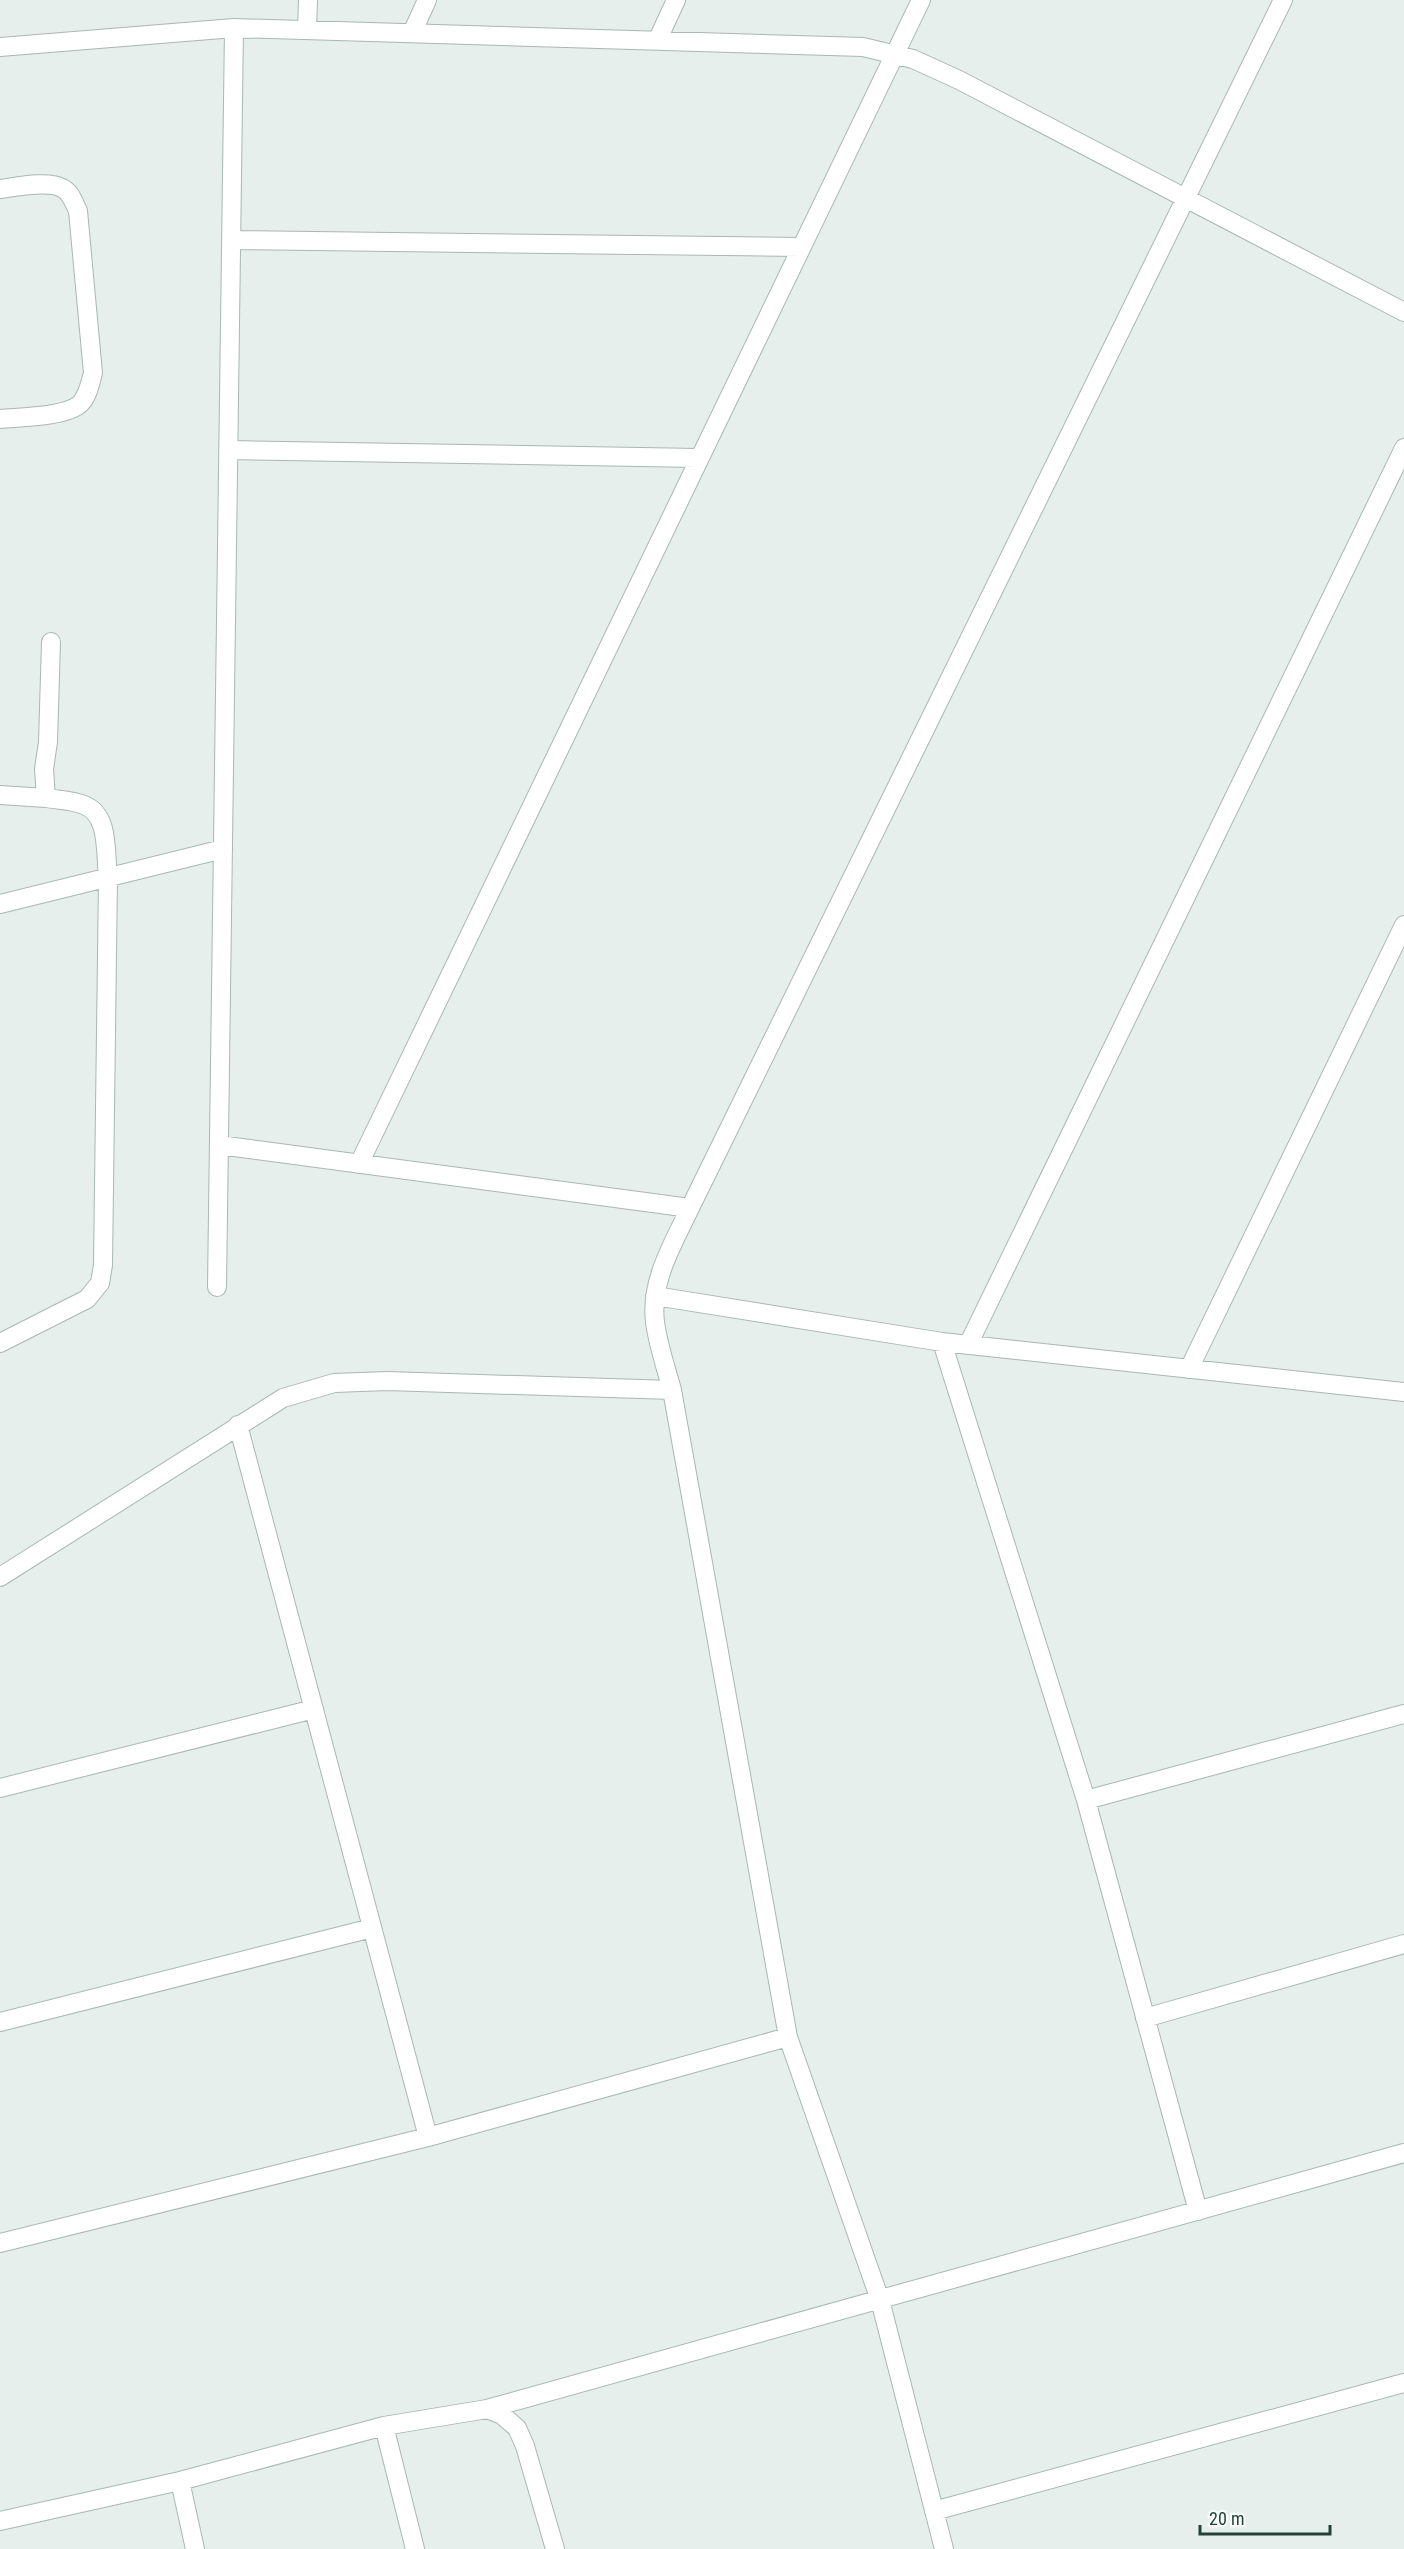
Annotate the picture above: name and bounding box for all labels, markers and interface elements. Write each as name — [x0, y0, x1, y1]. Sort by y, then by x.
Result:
scale bar — [1200, 2498, 1330, 2536]
text: 20 m — [1209, 2508, 1244, 2529]

